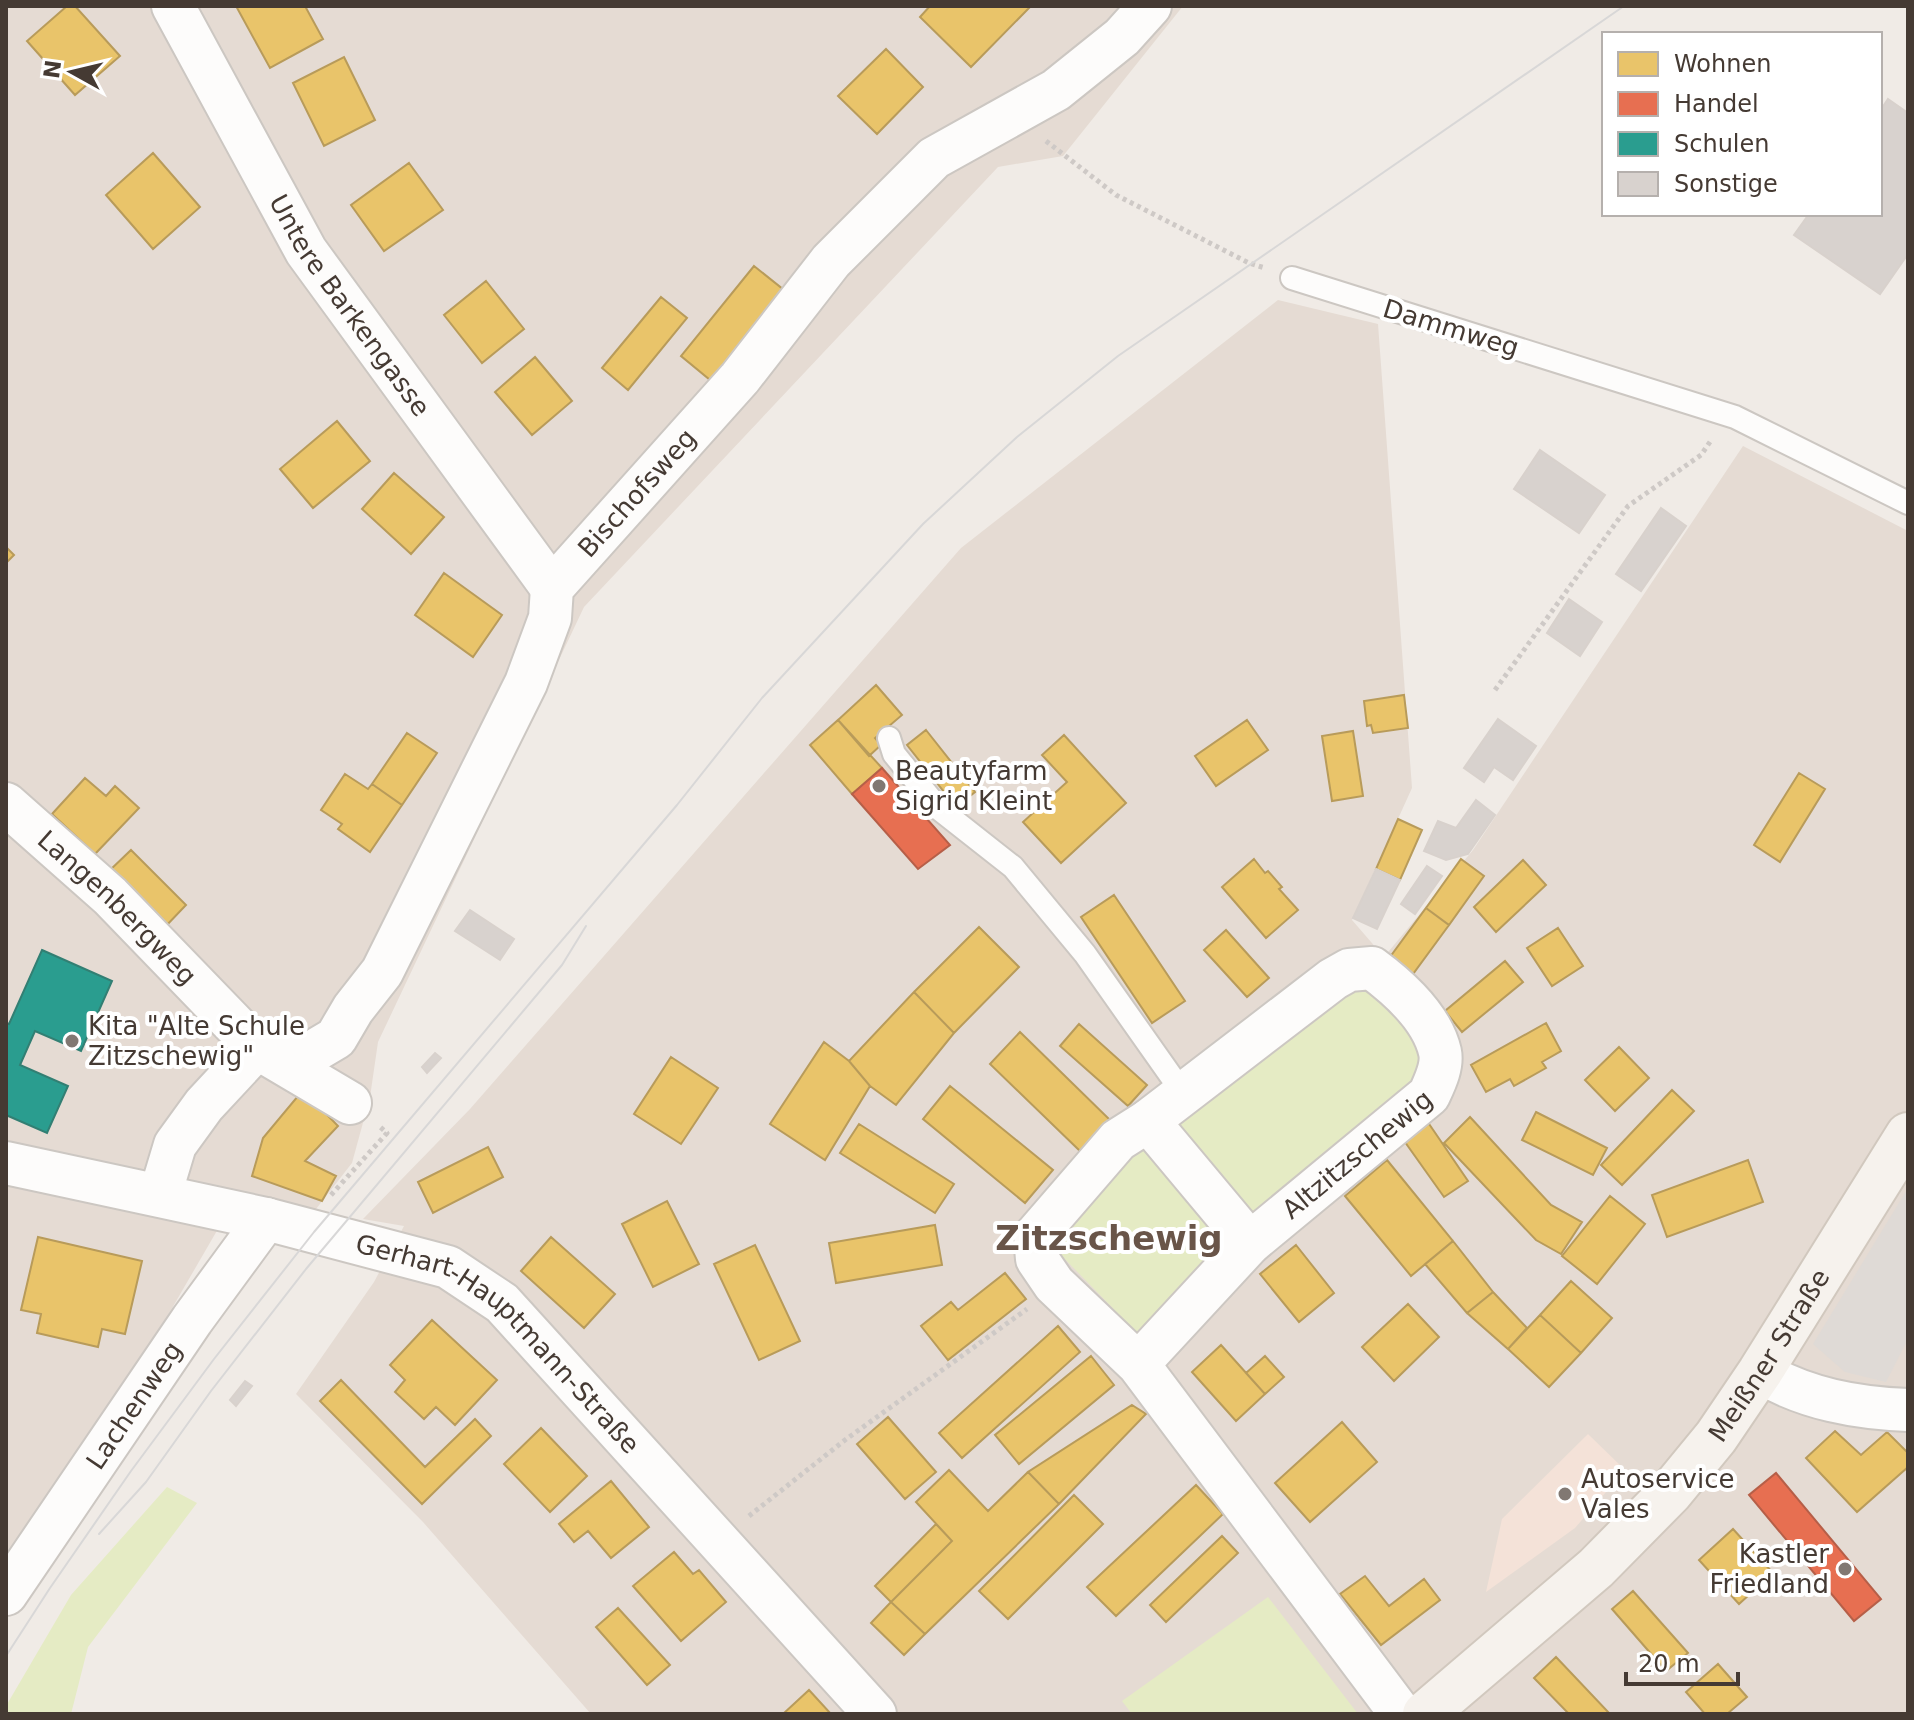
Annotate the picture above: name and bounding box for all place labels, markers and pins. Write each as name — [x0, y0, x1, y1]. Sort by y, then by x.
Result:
place label: Beautyfarm Sigrid Kleint — [895, 756, 1052, 816]
marker: Beautyfarm Sigrid Kleint — [870, 777, 888, 795]
place label: Kita "Alte Schule Zitzschewig" — [88, 1011, 305, 1071]
marker: Kita "Alte Schule Zitzschewig" — [63, 1032, 81, 1050]
place label: Autoservice Vales — [1581, 1464, 1735, 1524]
marker: Autoservice Vales — [1556, 1485, 1574, 1503]
place label: Kastler Friedland — [1709, 1539, 1829, 1599]
marker: Kastler Friedland — [1836, 1560, 1854, 1578]

